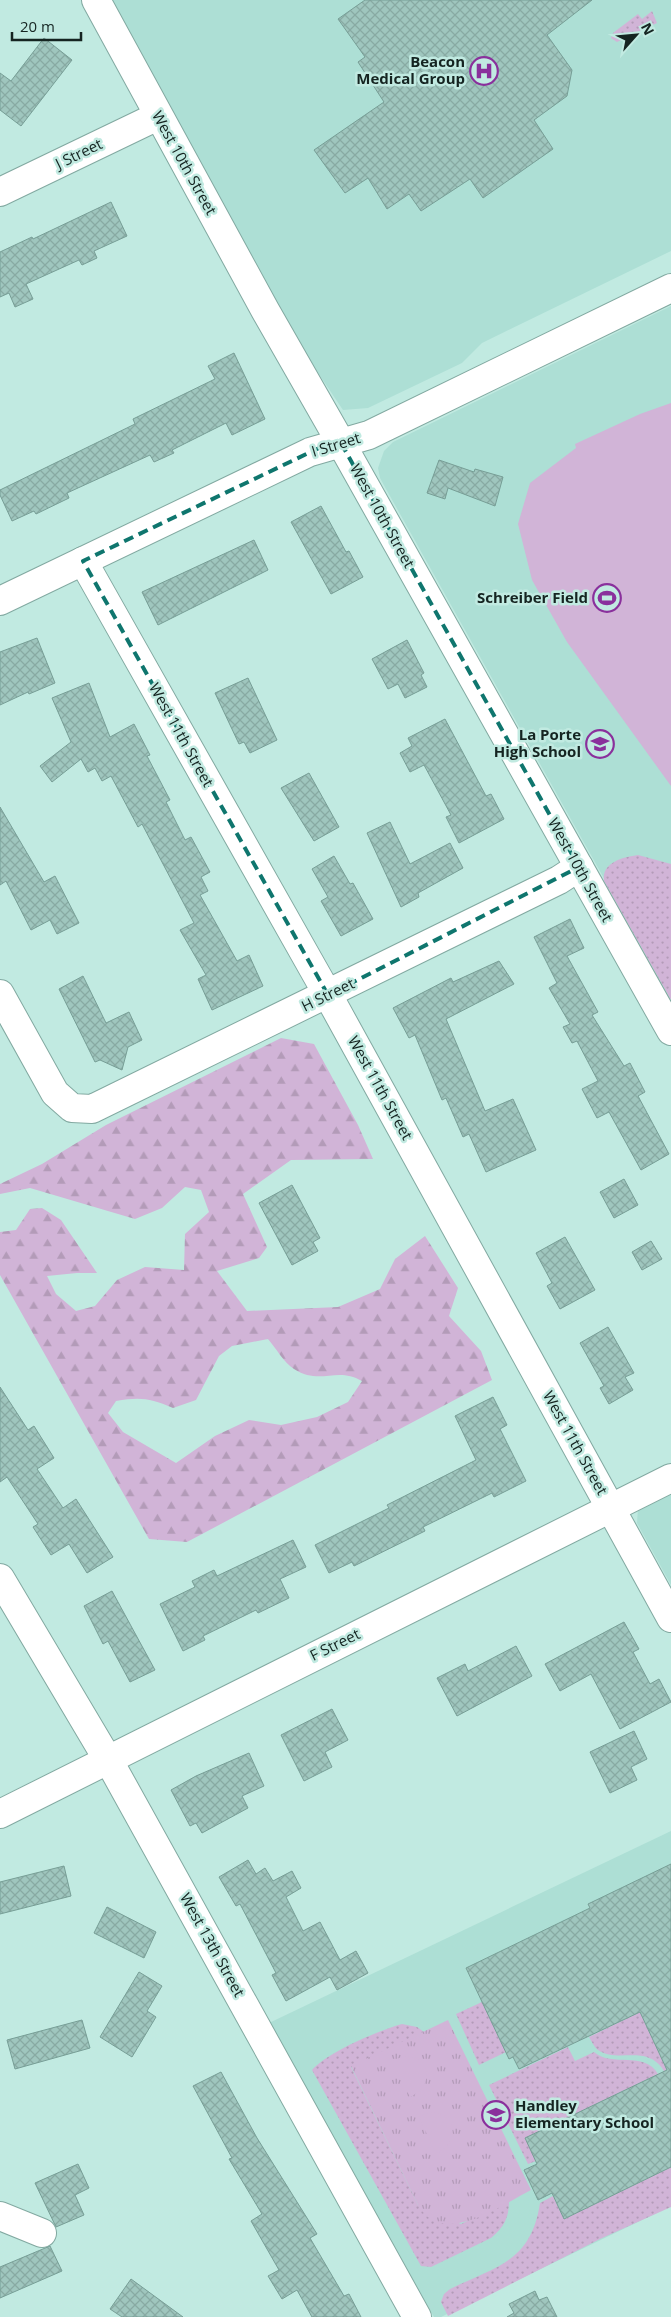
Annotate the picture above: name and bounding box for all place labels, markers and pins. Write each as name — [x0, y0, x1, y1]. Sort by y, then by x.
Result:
place label: Beacon Medical Group — [356, 51, 465, 88]
hospital icon: Beacon Medical Group — [469, 56, 499, 86]
sports icon: Schreiber Field — [592, 583, 622, 613]
place label: Schreiber Field — [477, 587, 588, 607]
place label: La Porte High School — [494, 724, 581, 761]
school or university icon: La Porte High School — [585, 729, 615, 759]
place label: Handley Elementary School — [515, 2095, 654, 2132]
school or university icon: Handley Elementary School — [481, 2100, 511, 2130]

